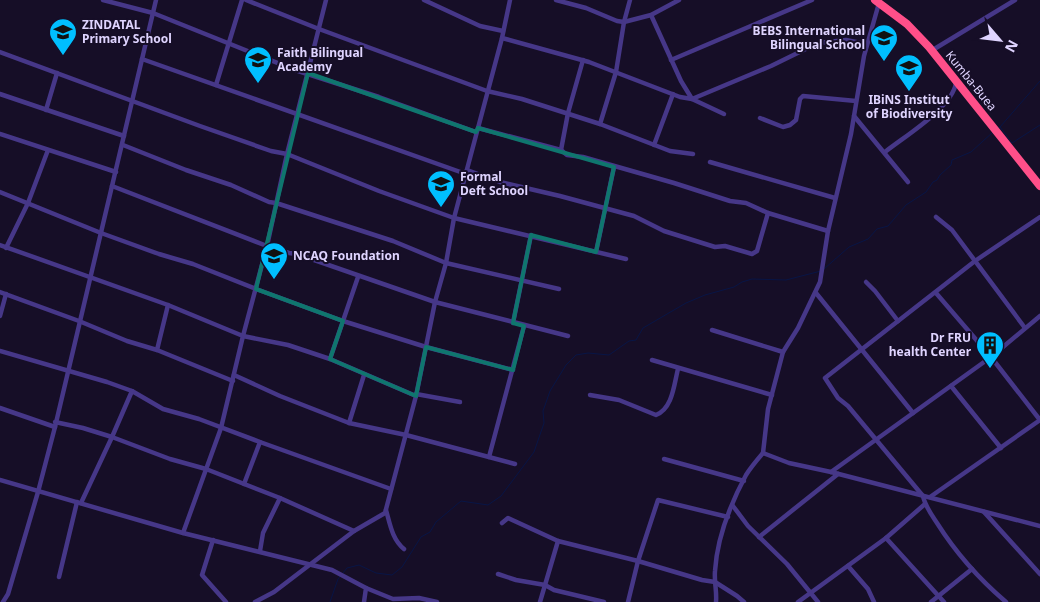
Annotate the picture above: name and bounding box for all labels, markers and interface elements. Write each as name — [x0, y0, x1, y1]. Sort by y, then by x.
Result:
north arrow — [975, 15, 1025, 65]
place label: ZINDATAL Primary School — [82, 16, 172, 47]
school or university icon: ZINDATAL Primary School — [48, 17, 78, 56]
place label: BEBS International Bilingual School — [753, 22, 865, 53]
school or university icon: BEBS International Bilingual School — [869, 23, 899, 62]
text: N — [1001, 37, 1023, 56]
place label: Faith Bilingual Academy — [277, 44, 363, 75]
school or university icon: Faith Bilingual Academy — [243, 45, 273, 84]
street label: Kumba-Buea — [942, 47, 1001, 114]
school or university icon: IBiNS Institut of Biodiversity — [894, 53, 924, 92]
place label: IBiNS Institut of Biodiversity — [866, 91, 952, 122]
place label: Formal Deft School — [460, 168, 528, 199]
school or university icon: Formal Deft School — [426, 169, 456, 208]
school or university icon: NCAQ Foundation — [259, 241, 289, 280]
place label: NCAQ Foundation — [293, 247, 400, 264]
place label: Dr FRU health Center — [889, 329, 972, 360]
building icon: Dr FRU health Center — [975, 330, 1005, 369]

